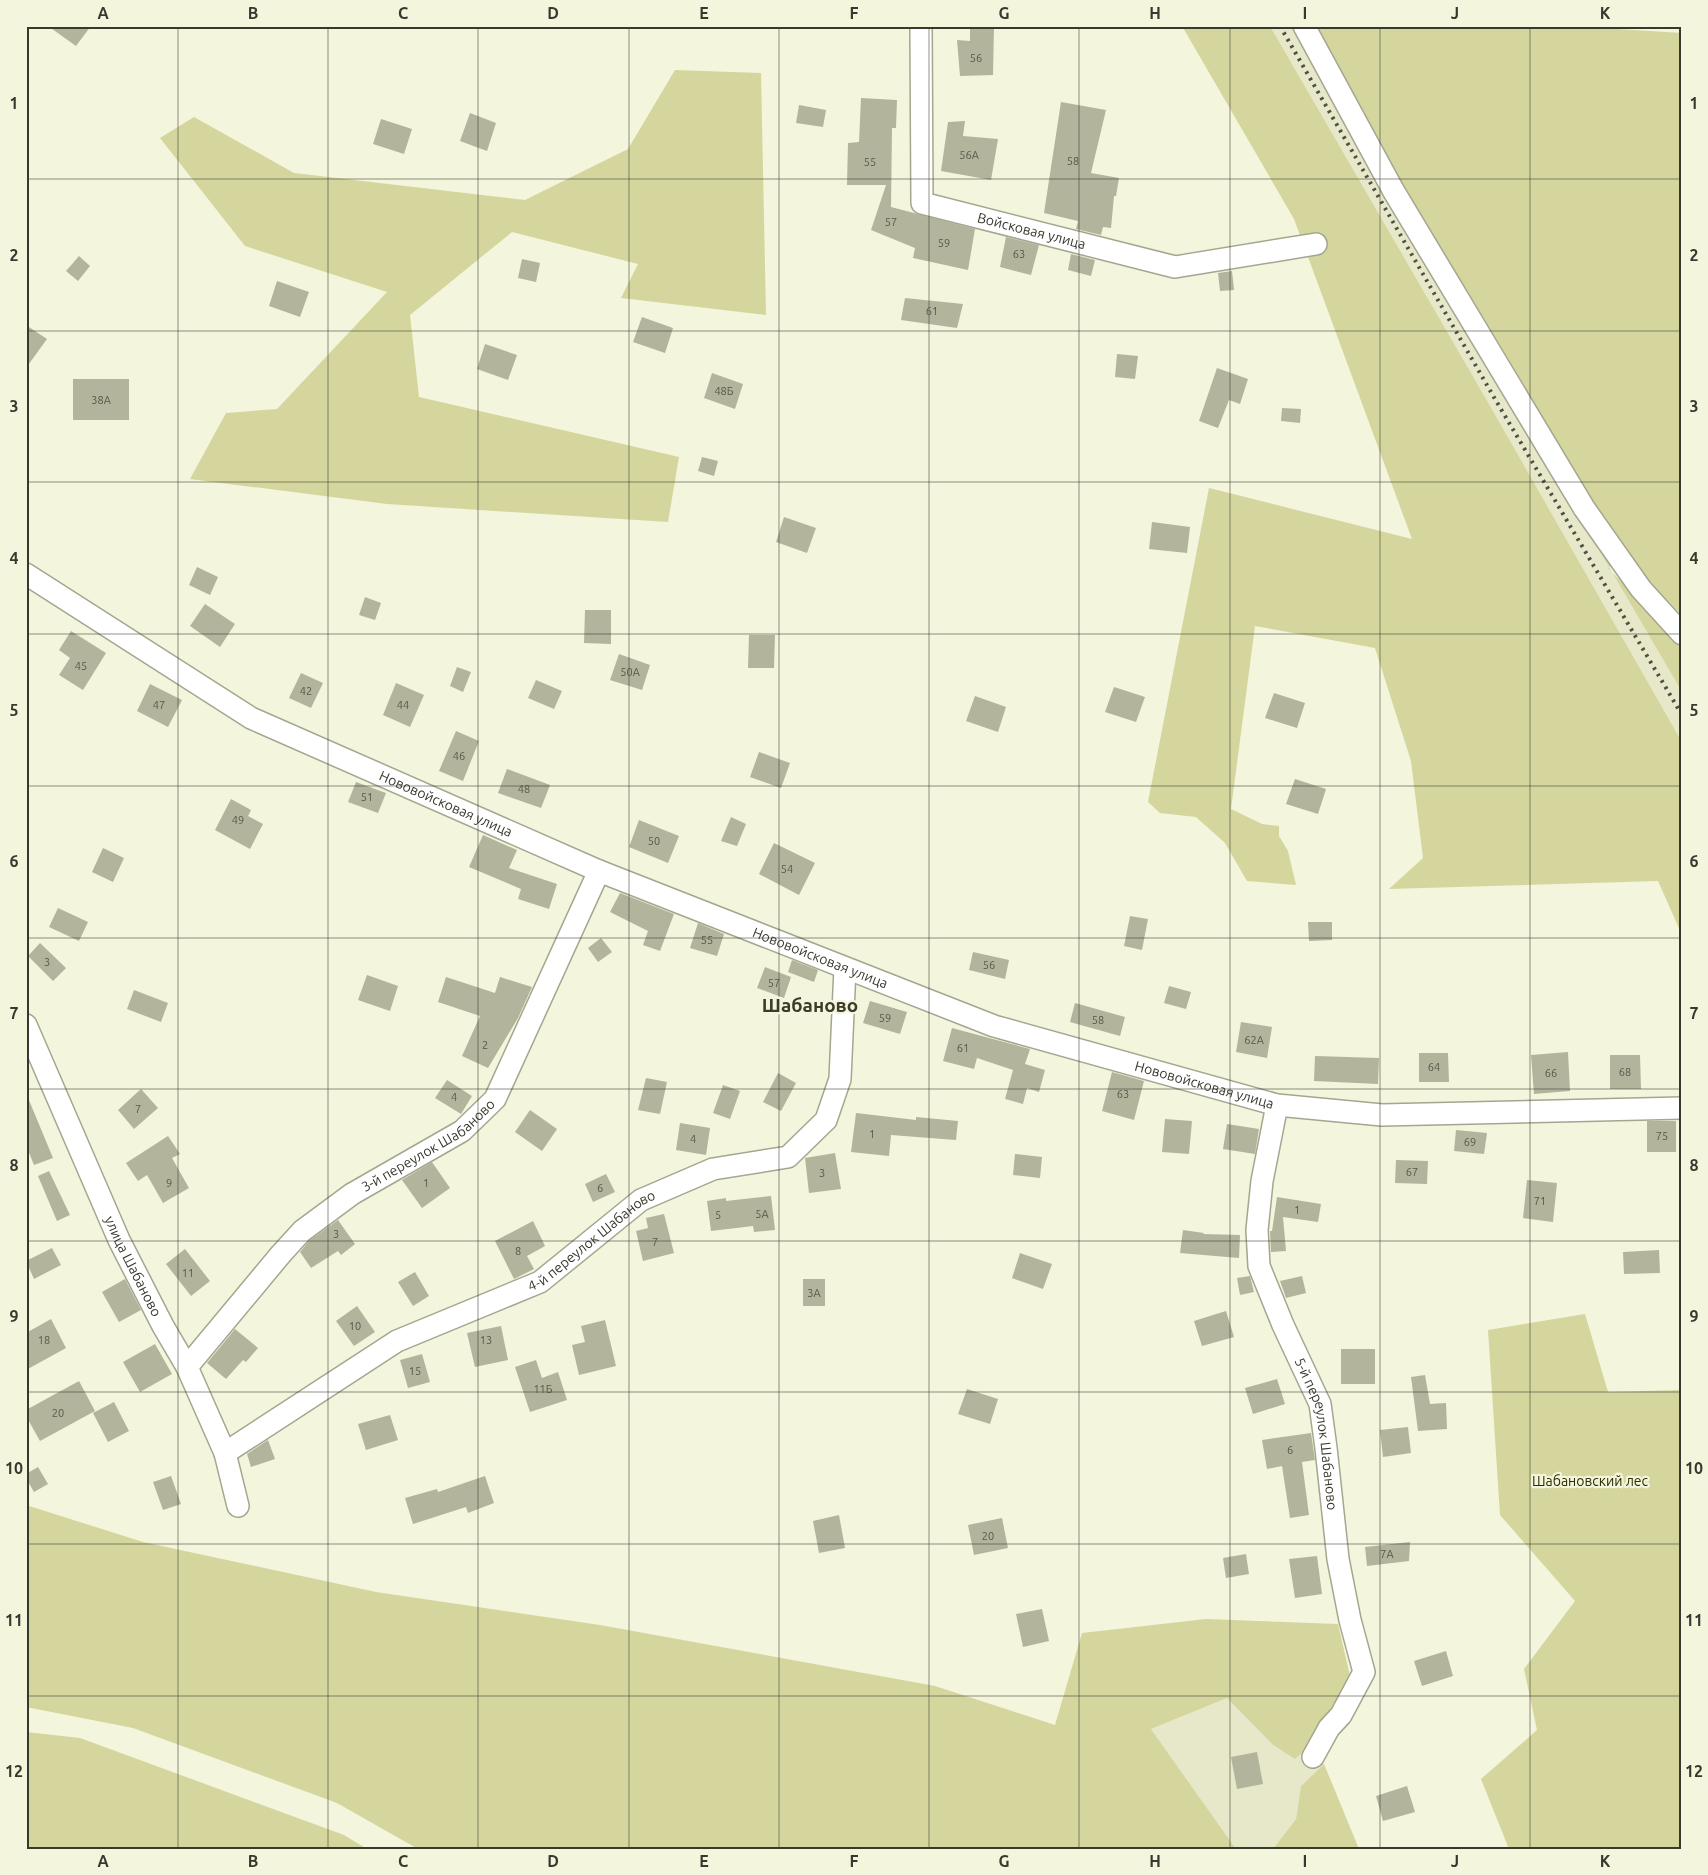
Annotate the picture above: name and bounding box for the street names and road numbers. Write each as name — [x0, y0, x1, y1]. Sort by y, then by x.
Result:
street label: Войсковая улица — [976, 209, 1087, 252]
street label: Нововойсковая улица — [377, 767, 515, 840]
street label: Нововойсковая улица — [750, 924, 890, 992]
street label: Нововойсковая улица — [1133, 1058, 1276, 1112]
street label: 3-й переулок Шабаново — [359, 1096, 498, 1195]
street label: 4-й переулок Шабаново — [525, 1187, 657, 1294]
street label: улица Шабаново — [102, 1214, 165, 1319]
street label: 5-й переулок Шабаново — [1291, 1355, 1341, 1511]

